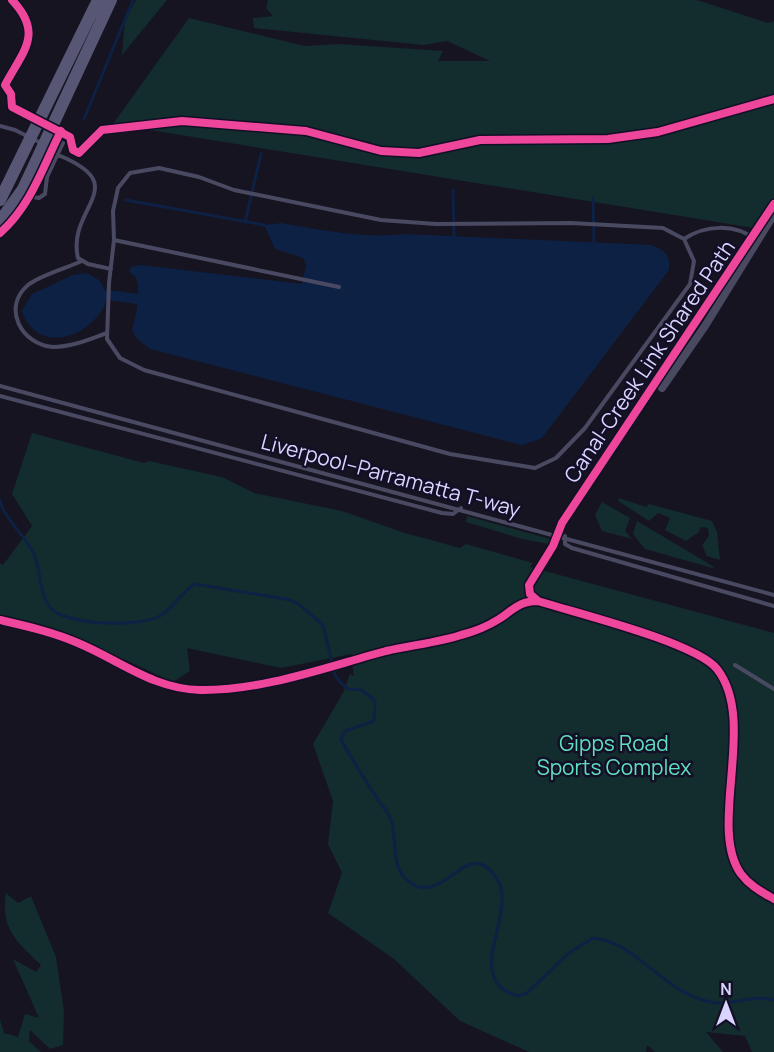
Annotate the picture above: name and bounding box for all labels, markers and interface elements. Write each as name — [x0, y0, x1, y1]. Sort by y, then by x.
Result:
street label: Canal-Creek Link Shared Path — [557, 234, 741, 488]
street label: Liverpool–Parramatta T-way — [258, 427, 524, 523]
park label: Gipps Road Sports Complex — [537, 729, 691, 781]
north arrow — [696, 974, 756, 1034]
text: N — [720, 978, 732, 1000]

